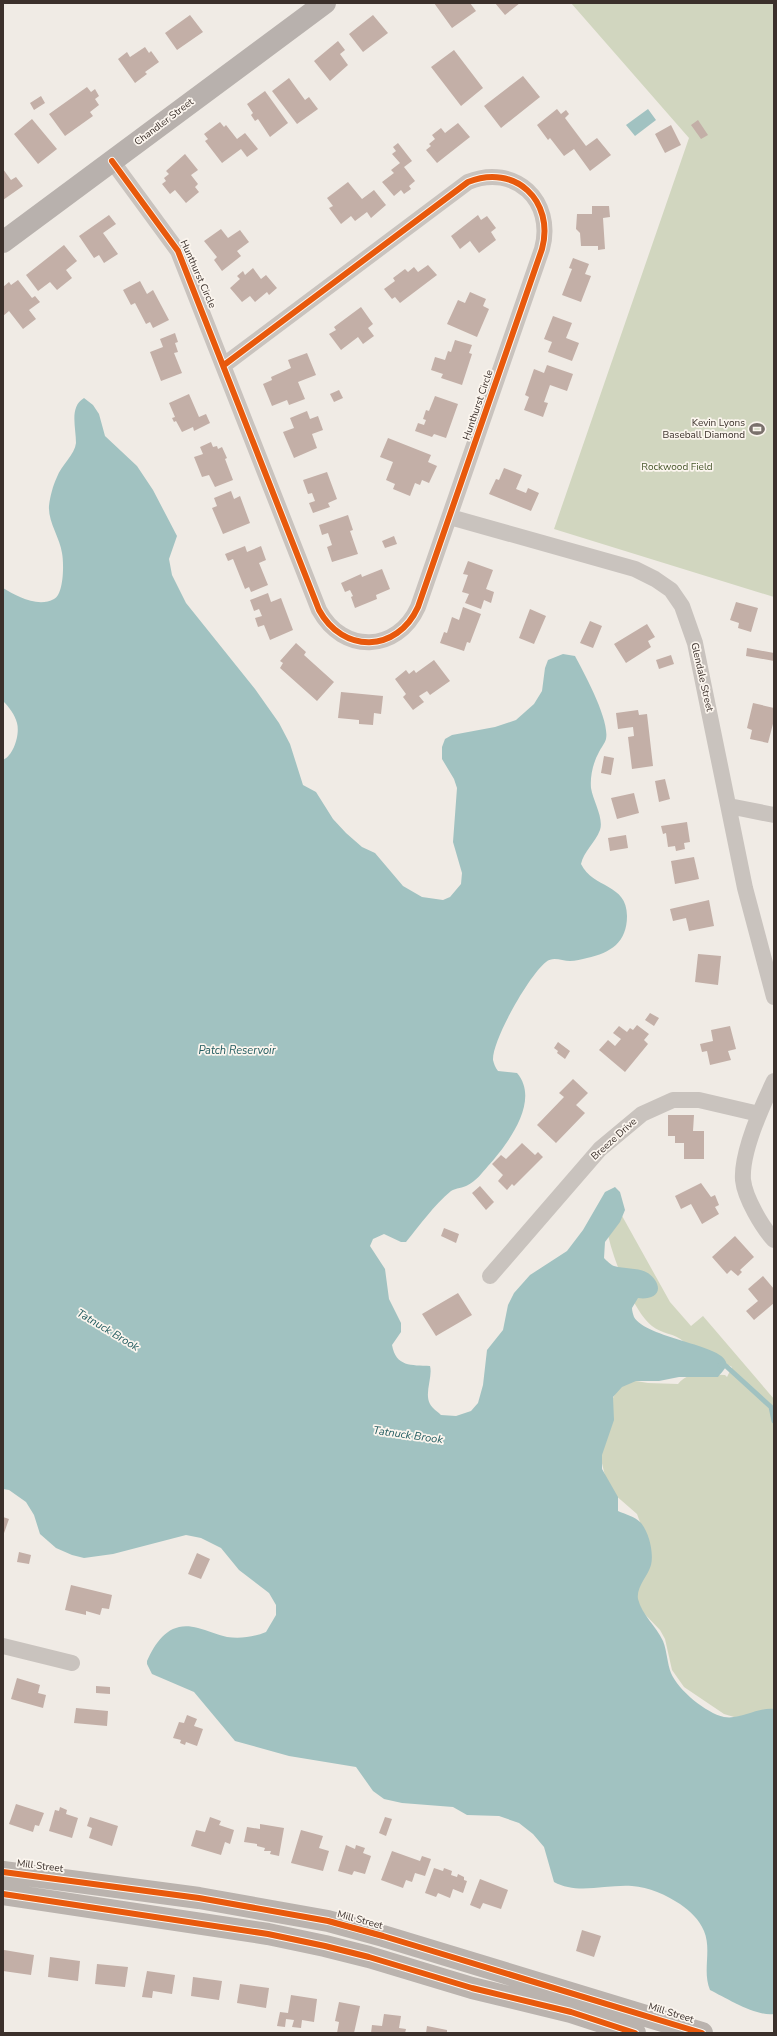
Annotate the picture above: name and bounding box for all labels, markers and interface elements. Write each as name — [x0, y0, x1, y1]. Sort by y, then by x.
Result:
street label: Chandler Street — [131, 95, 197, 149]
street label: Hunthurst Circle — [177, 238, 219, 310]
street label: Hunthurst Circle — [459, 368, 497, 442]
place label: Kevin Lyons Baseball Diamond — [663, 416, 745, 442]
sports icon: Kevin Lyons Baseball Diamond — [748, 420, 766, 438]
park label: Rockwood Field — [641, 460, 713, 474]
street label: Glendale Street — [687, 641, 717, 713]
water label: Patch Reservoir — [198, 1043, 277, 1058]
street label: Breeze Drive — [588, 1115, 640, 1163]
water label: Tatnuck Brook — [74, 1305, 142, 1355]
water label: Tatnuck Brook — [372, 1423, 444, 1447]
street label: Mill Street — [16, 1856, 64, 1876]
street label: Mill Street — [336, 1907, 385, 1933]
street label: Mill Street — [647, 1999, 696, 2027]

